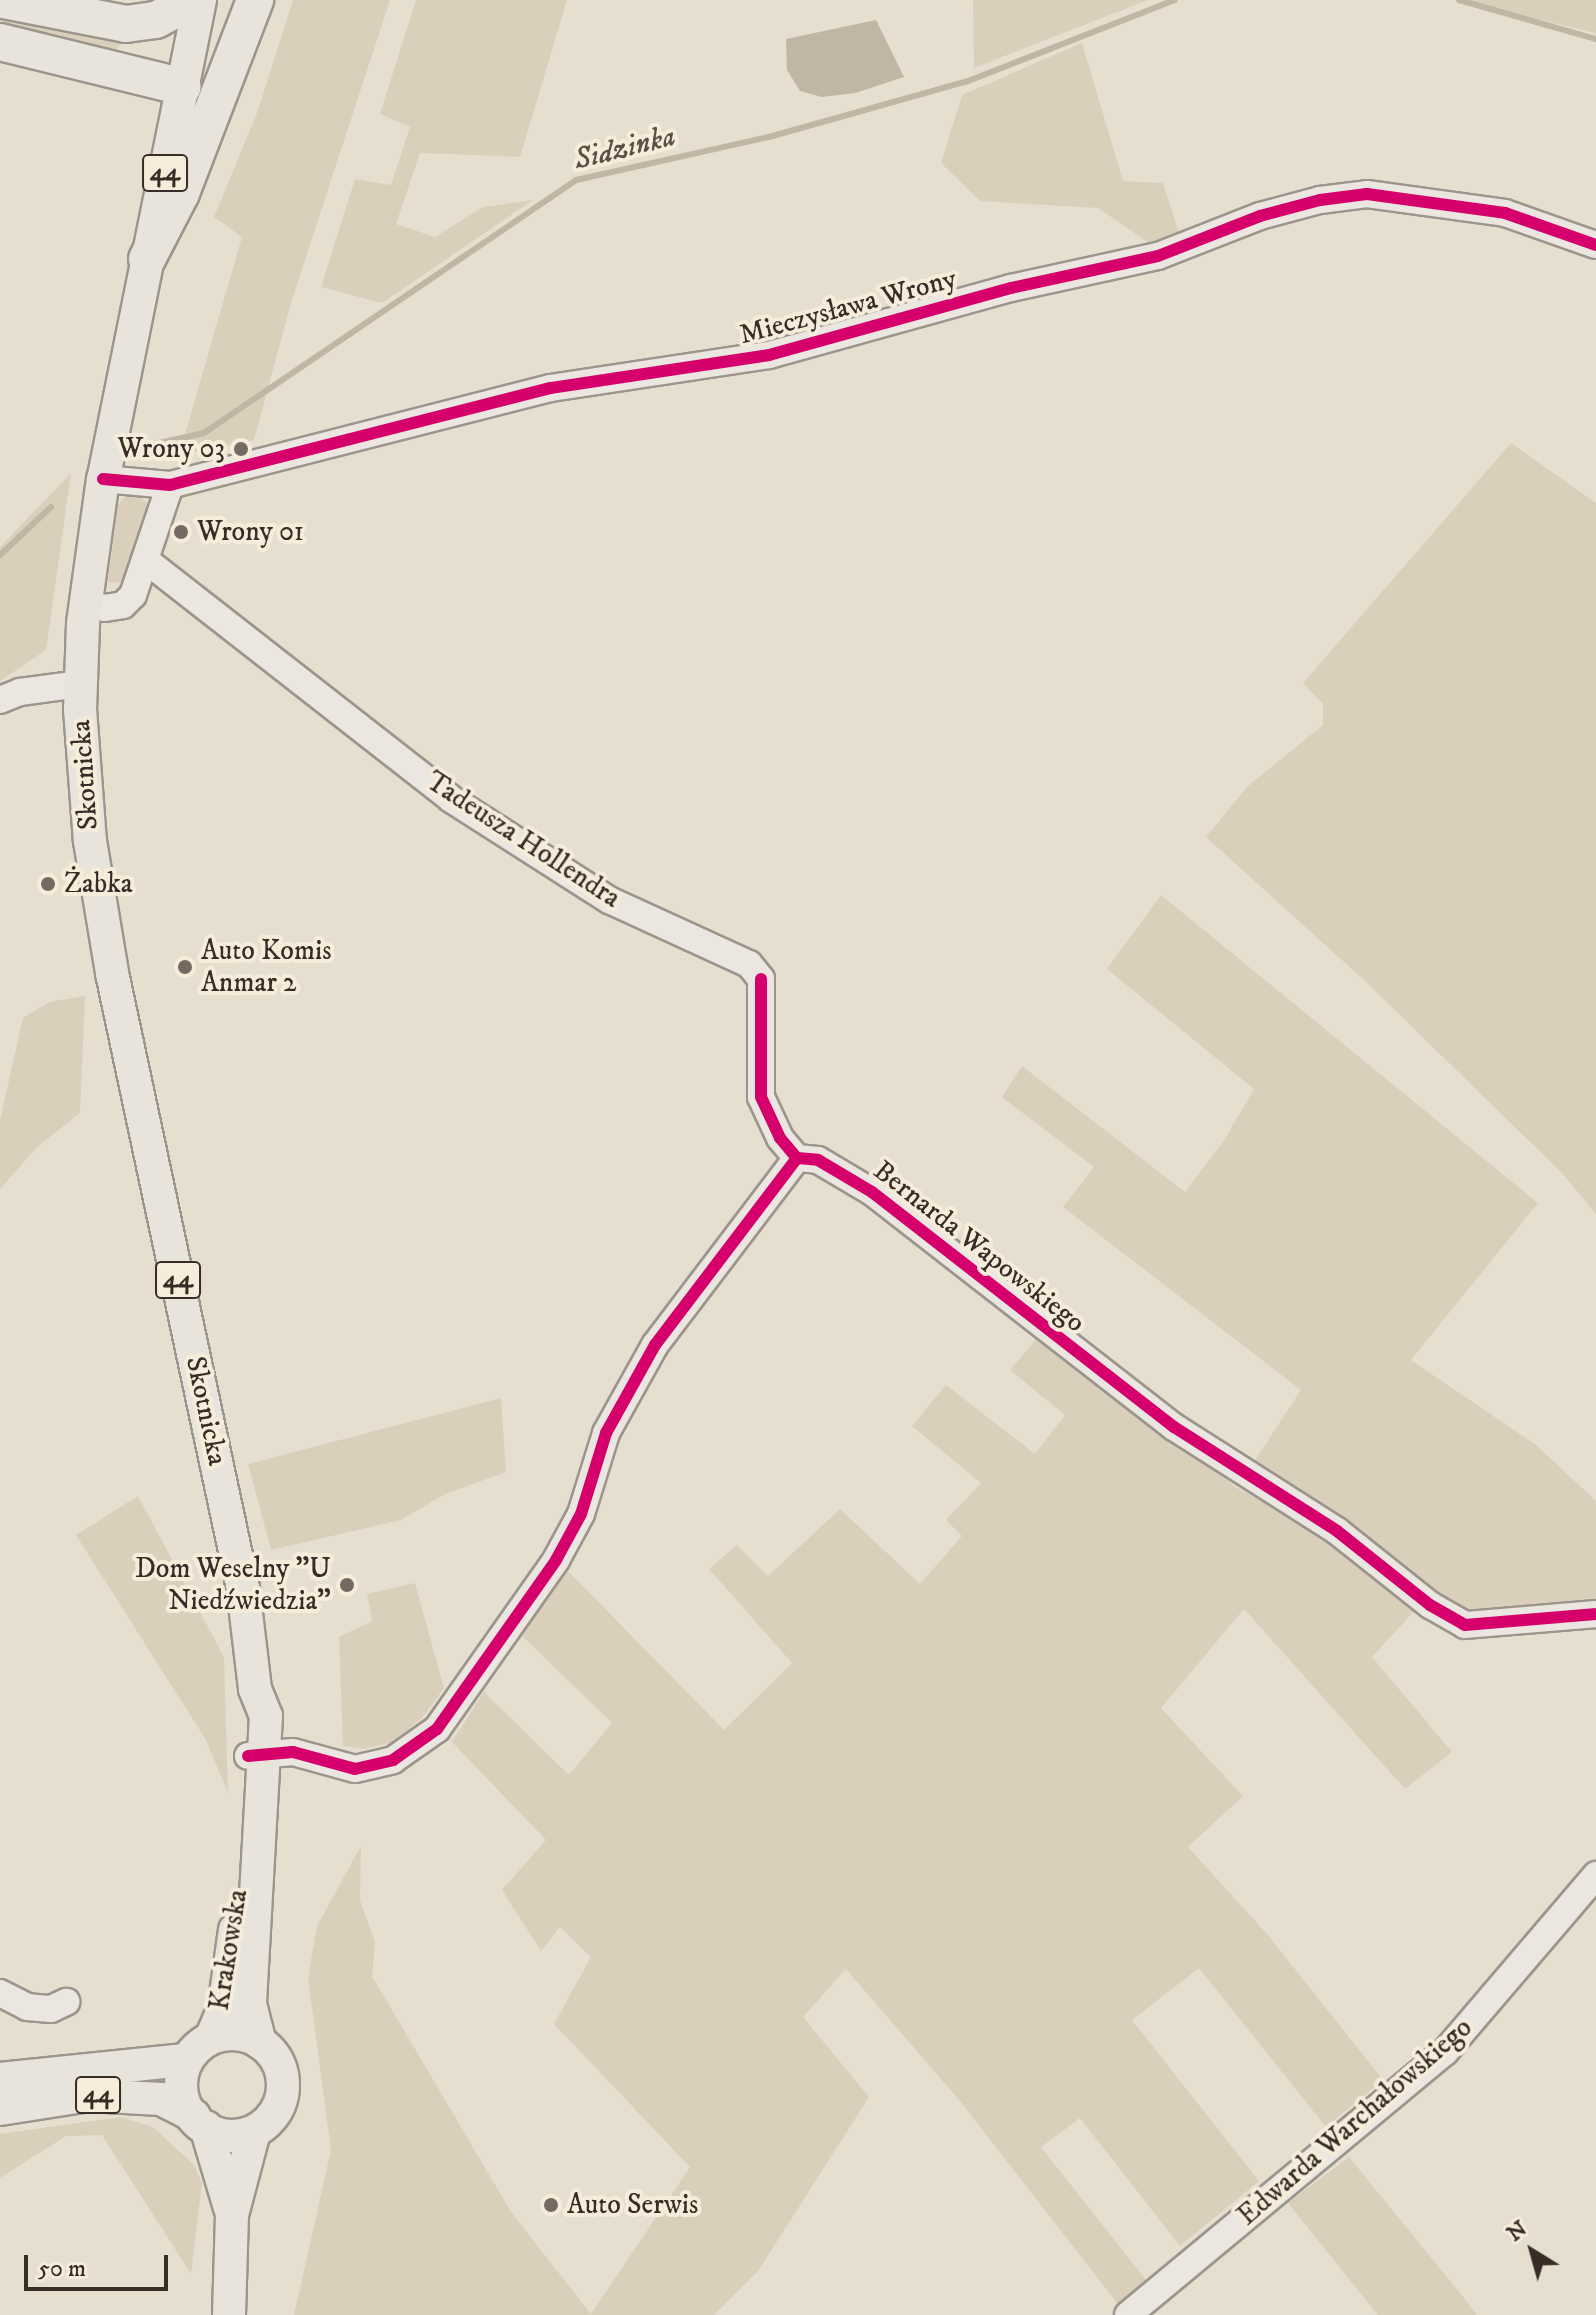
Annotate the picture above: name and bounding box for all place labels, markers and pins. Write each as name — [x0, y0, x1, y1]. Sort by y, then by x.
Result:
place label: Wrony 03 — [118, 432, 225, 466]
marker: Wrony 03 — [232, 440, 250, 458]
place label: Wrony 01 — [197, 515, 304, 549]
marker: Wrony 01 — [172, 523, 190, 541]
place label: Żabka — [64, 867, 133, 901]
marker: Żabka — [39, 875, 57, 893]
place label: Auto Komis Anmar 2 — [201, 934, 332, 1000]
marker: Auto Komis Anmar 2 — [176, 958, 194, 976]
place label: Dom Weselny "U Niedźwiedzia" — [135, 1552, 331, 1618]
marker: Dom Weselny "U Niedźwiedzia" — [338, 1576, 356, 1594]
place label: Auto Serwis — [567, 2188, 698, 2222]
marker: Auto Serwis — [542, 2196, 560, 2214]

